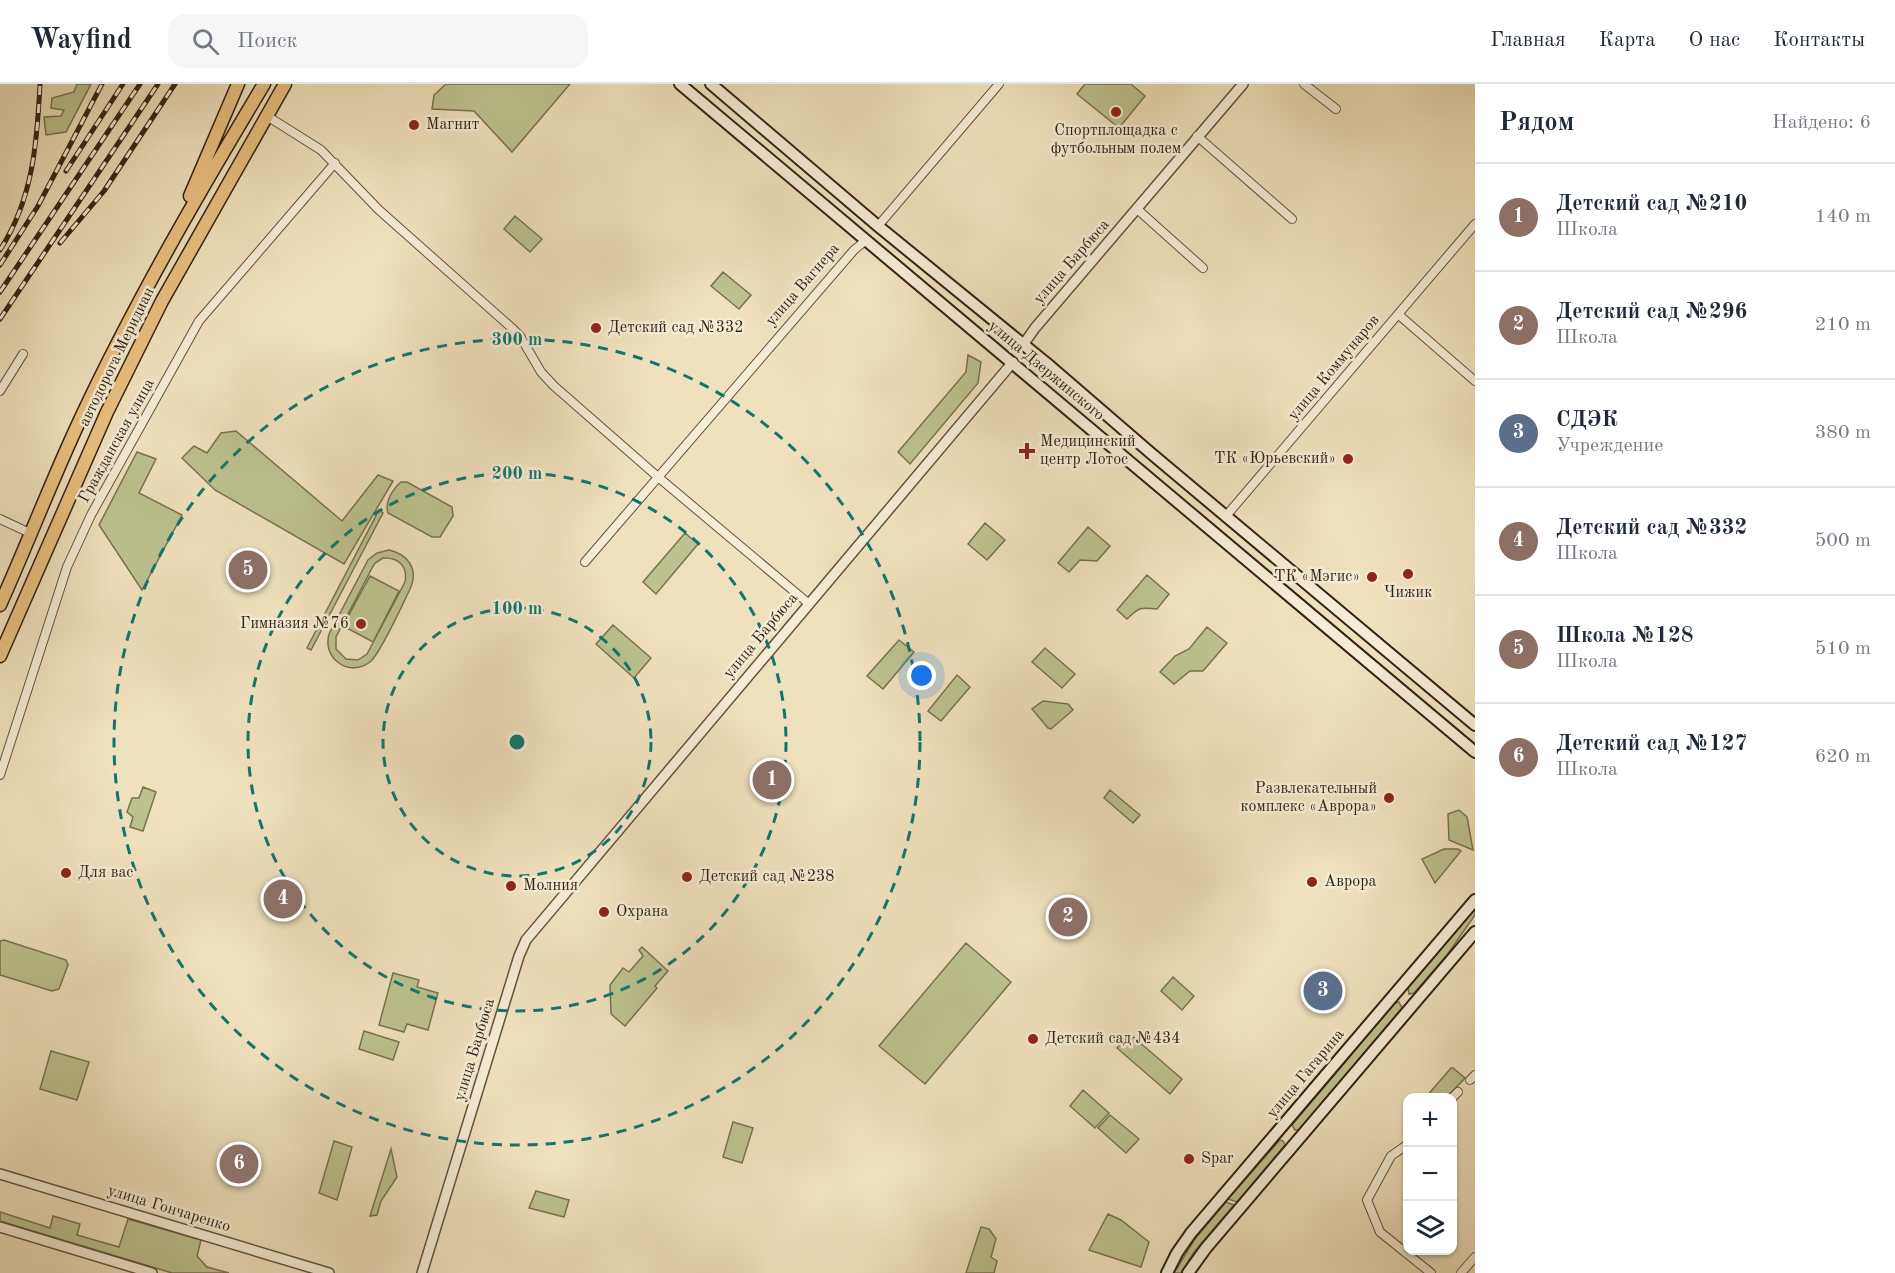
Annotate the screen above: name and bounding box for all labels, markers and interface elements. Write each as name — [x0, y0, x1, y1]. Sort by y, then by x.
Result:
search box — [168, 14, 588, 68]
icon: search — [189, 25, 222, 58]
text: Wayfind — [30, 27, 132, 55]
text: Поиск — [237, 30, 298, 52]
text: Главная — [1490, 30, 1566, 51]
text: Карта — [1599, 30, 1656, 51]
text: О нас — [1689, 30, 1740, 51]
text: Контакты — [1773, 30, 1865, 51]
marker: Спортплощадка с футбольным полем — [1109, 105, 1123, 119]
text: Рядом — [1499, 110, 1574, 136]
text: Найдено: 6 — [1772, 113, 1871, 133]
place label: Магнит — [426, 117, 479, 133]
marker: Магнит — [407, 118, 421, 132]
place label: Спортплощадка с футбольным полем — [1051, 123, 1181, 157]
text: Детский сад №210 — [1556, 193, 1747, 215]
text: 1 — [1513, 207, 1524, 227]
text: 140 m — [1815, 207, 1871, 227]
street label: улица Барбюса — [1031, 217, 1113, 307]
text: Школа — [1556, 220, 1618, 240]
street label: улица Вагнера — [763, 241, 843, 329]
street label: автодорога Меридиан — [76, 285, 158, 429]
text: Детский сад №296 — [1556, 301, 1747, 323]
street label: улица Коммунаров — [1285, 312, 1383, 424]
text: 2 — [1513, 315, 1524, 335]
text: 210 m — [1815, 315, 1871, 335]
street label: улица Дзержинского — [985, 318, 1107, 424]
place label: Детский cад №332 — [608, 320, 744, 336]
marker: Детский cад №332 — [589, 321, 603, 335]
text: Школа — [1556, 328, 1618, 348]
text: 300 m — [492, 331, 542, 349]
street label: Гражданская улица — [76, 376, 158, 506]
text: СДЭК — [1556, 409, 1618, 431]
text: 3 — [1513, 423, 1524, 443]
text: 380 m — [1815, 423, 1871, 443]
place label: Медицинский центр Лотос — [1040, 434, 1136, 468]
text: Учреждение — [1556, 436, 1664, 456]
marker: Медицинский центр Лотос — [1018, 442, 1036, 460]
place label: ТК «Юрьевский» — [1214, 451, 1336, 467]
marker: ТК «Юрьевский» — [1341, 452, 1355, 466]
text: 200 m — [492, 465, 542, 483]
text: Детский сад №332 — [1556, 517, 1747, 539]
text: 4 — [1513, 531, 1524, 551]
text: 500 m — [1815, 531, 1871, 551]
text: Школа — [1556, 544, 1618, 564]
pin: 5 — [228, 548, 268, 592]
marker: Чижик — [1401, 567, 1415, 581]
place label: ТК «Мэгис» — [1274, 569, 1360, 585]
marker: ТК «Мэгис» — [1365, 570, 1379, 584]
place label: Чижик — [1384, 585, 1432, 601]
street label: улица Барбюса — [721, 590, 801, 682]
text: 100 m — [492, 600, 542, 618]
place label: Гимназия №76 — [240, 616, 349, 632]
marker: Гимназия №76 — [354, 617, 368, 631]
text: Школа №128 — [1556, 625, 1694, 647]
text: 5 — [1513, 639, 1524, 659]
text: 510 m — [1815, 639, 1871, 659]
text: Школа — [1556, 652, 1618, 672]
your location — [907, 661, 936, 690]
centre of rings — [507, 732, 527, 752]
text: Детский сад №127 — [1556, 733, 1747, 755]
text: 6 — [1513, 747, 1524, 767]
text: 620 m — [1815, 747, 1871, 767]
pin: 1 — [752, 758, 792, 802]
text: Школа — [1556, 760, 1618, 780]
place label: Развлекательный комплекс «Аврора» — [1240, 781, 1377, 815]
marker: Развлекательный комплекс «Аврора» — [1382, 791, 1396, 805]
place label: Для вас — [78, 865, 133, 881]
marker: Для вас — [59, 866, 73, 880]
place label: Детский сад №238 — [699, 869, 835, 885]
marker: Детский сад №238 — [680, 870, 694, 884]
place label: Аврора — [1324, 874, 1376, 890]
marker: Аврора — [1305, 875, 1319, 889]
pin: 4 — [264, 876, 302, 922]
place label: Молния — [523, 878, 578, 894]
marker: Молния — [504, 879, 518, 893]
pin: 2 — [1048, 894, 1088, 940]
place label: Охрана — [616, 904, 668, 920]
marker: Охрана — [597, 905, 611, 919]
pin: 3 — [1304, 968, 1342, 1014]
street label: улица Барбюса — [452, 997, 498, 1103]
street label: улица Гагарина — [1264, 1026, 1348, 1122]
place label: Детский сад №434 — [1045, 1031, 1181, 1047]
marker: Детский сад №434 — [1026, 1032, 1040, 1046]
map controls — [1403, 1093, 1457, 1255]
button: + — [1403, 1093, 1457, 1147]
pin: 6 — [220, 1142, 258, 1186]
button: − — [1403, 1147, 1457, 1201]
place label: Spar — [1201, 1151, 1234, 1167]
marker: Spar — [1182, 1152, 1196, 1166]
street label: улица Гончаренко — [106, 1183, 232, 1235]
button: layers — [1403, 1201, 1457, 1255]

